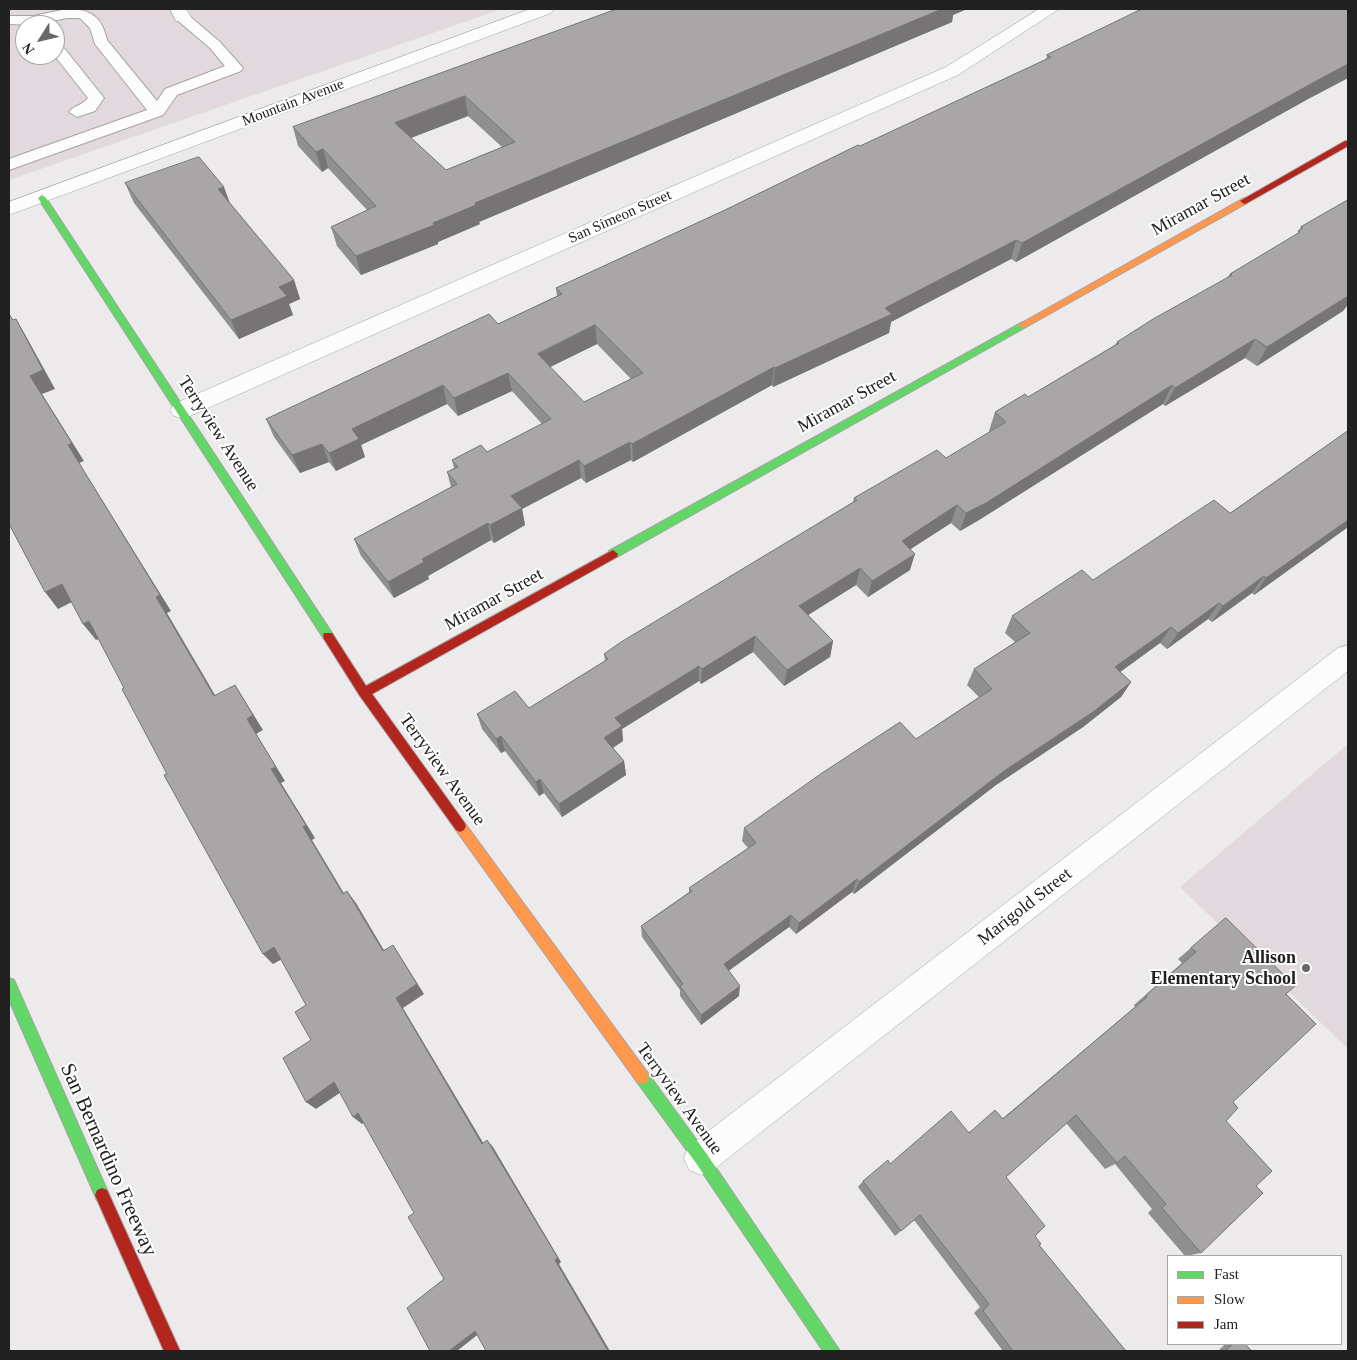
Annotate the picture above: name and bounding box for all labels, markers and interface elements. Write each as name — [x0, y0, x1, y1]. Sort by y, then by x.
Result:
north arrow — [15, 15, 65, 65]
text: N — [19, 40, 37, 57]
street label: Mountain Avenue — [240, 75, 346, 131]
street label: Miramar Street — [1148, 169, 1254, 241]
street label: San Simeon Street — [566, 186, 674, 248]
street label: Miramar Street — [794, 366, 900, 438]
street label: Terryview Avenue — [173, 372, 263, 496]
street label: Miramar Street — [441, 564, 547, 636]
street label: Terryview Avenue — [394, 710, 490, 830]
street label: Marigold Street — [974, 864, 1076, 950]
place label: Allison Elementary School — [1151, 947, 1296, 990]
marker: Allison Elementary School — [1300, 962, 1312, 974]
street label: Terryview Avenue — [631, 1039, 727, 1159]
street label: San Bernardino Freeway — [54, 1060, 162, 1260]
legend — [1167, 1255, 1342, 1345]
text: Fast — [1214, 1266, 1239, 1282]
text: Slow — [1214, 1291, 1245, 1307]
text: Jam — [1214, 1316, 1238, 1332]

